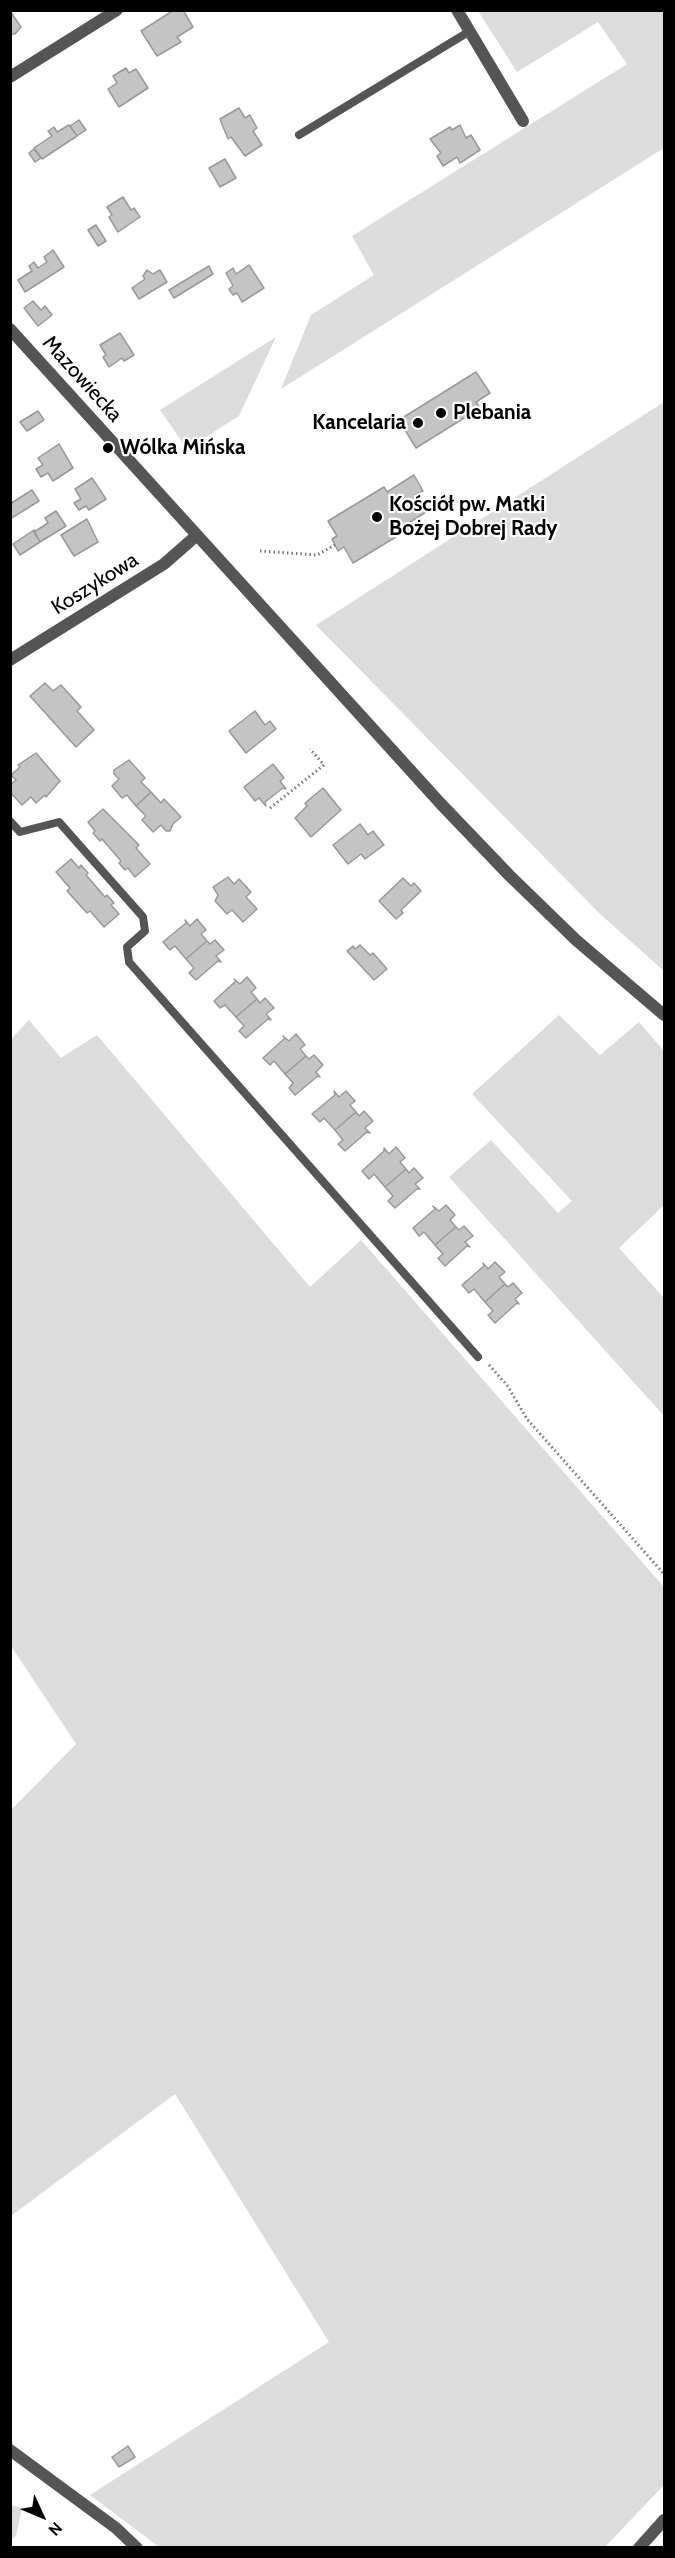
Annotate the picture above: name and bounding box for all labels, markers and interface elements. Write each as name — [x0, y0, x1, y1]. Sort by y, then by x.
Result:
street label: Mazowiecka — [37, 331, 127, 427]
place label: Plebania — [453, 400, 531, 426]
marker: Plebania — [434, 406, 448, 420]
place label: Kancelaria — [312, 410, 406, 436]
marker: Kancelaria — [411, 416, 425, 430]
place label: Wólka Mińska — [120, 435, 245, 461]
marker: Wólka Mińska — [101, 441, 115, 455]
place label: Kościół pw. Matki Bożej Dobrej Rady — [389, 492, 558, 542]
marker: Kościół pw. Matki Bożej Dobrej Rady — [370, 510, 384, 524]
street label: Koszykowa — [47, 547, 143, 621]
north arrow — [12, 2486, 72, 2546]
text: N — [45, 2518, 66, 2540]

